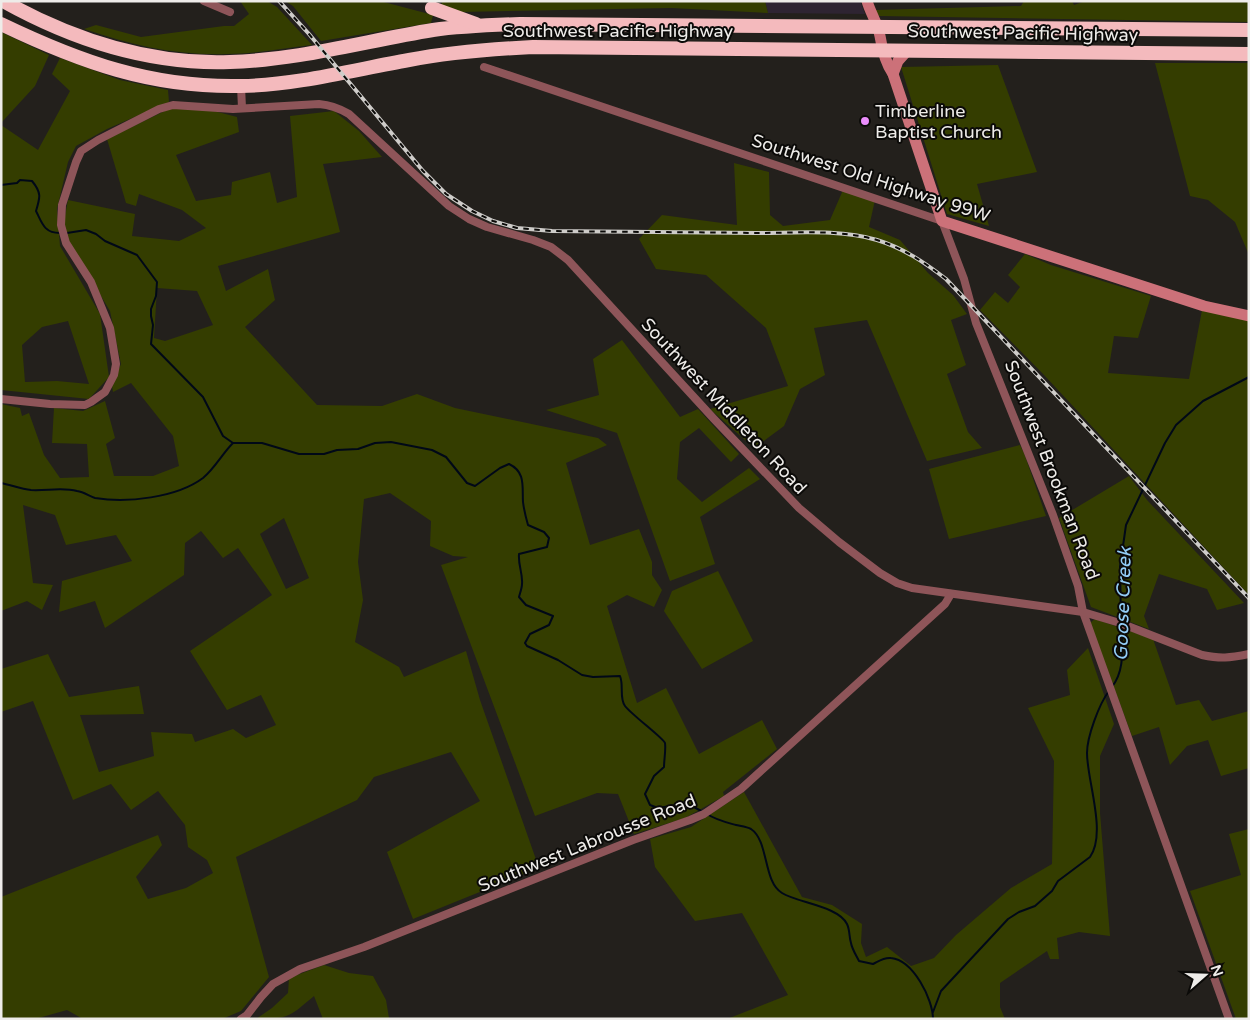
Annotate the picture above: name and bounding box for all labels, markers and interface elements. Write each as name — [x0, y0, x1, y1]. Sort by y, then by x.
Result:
street label: Southwest Pacific Highway — [503, 20, 734, 42]
street label: Southwest Pacific Highway — [908, 20, 1139, 46]
place label: Timberline Baptist Church — [875, 100, 1002, 143]
marker: Timberline Baptist Church — [859, 115, 871, 127]
street label: Southwest Old Highway 99W — [749, 129, 993, 227]
street label: Southwest Middleton Road — [637, 313, 811, 499]
street label: Southwest Brookman Road — [1000, 357, 1104, 583]
water label: Goose Creek — [1110, 545, 1136, 661]
street label: Southwest Labrousse Road — [475, 789, 699, 897]
north arrow — [1180, 950, 1230, 1000]
text: N — [1207, 963, 1227, 979]

